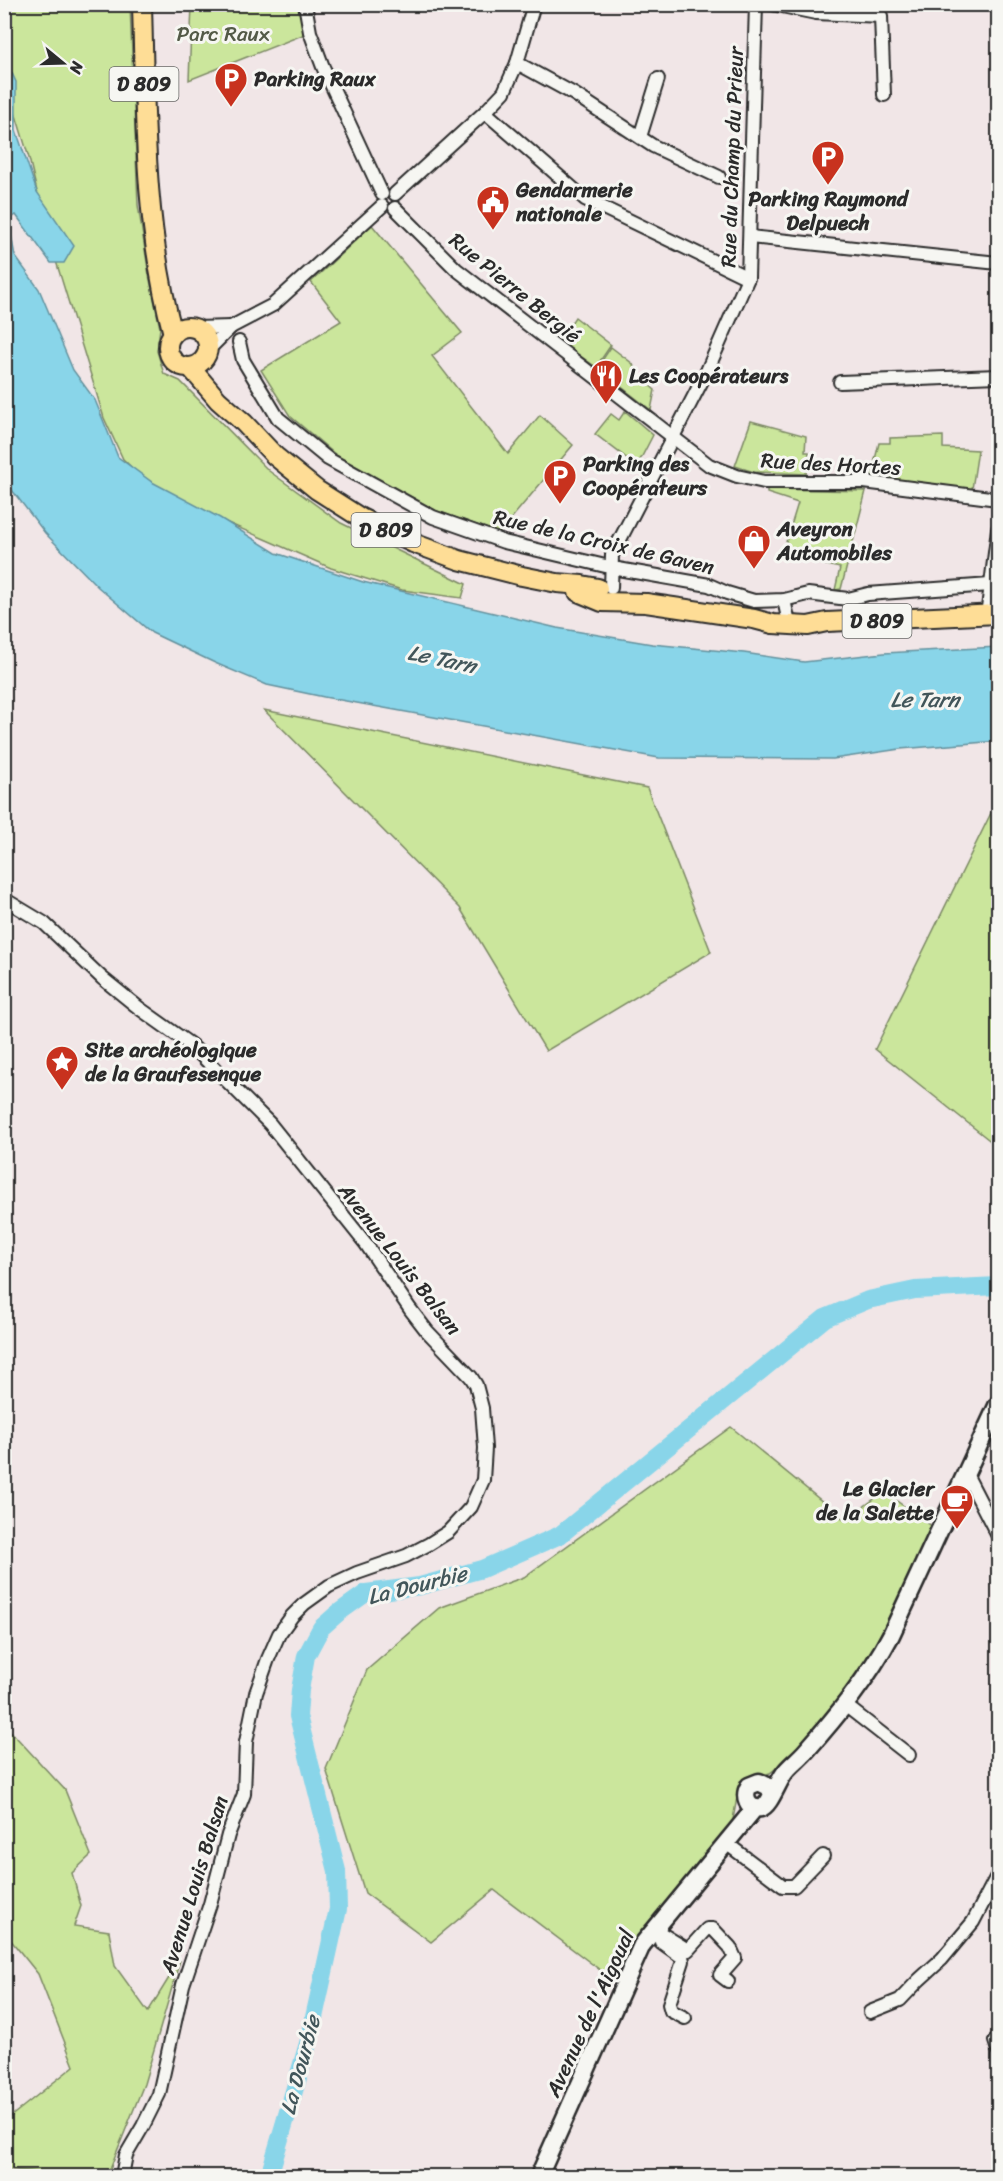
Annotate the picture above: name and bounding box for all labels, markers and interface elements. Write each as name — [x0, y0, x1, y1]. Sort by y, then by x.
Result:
park label: Parc Raux — [176, 15, 270, 53]
north arrow — [33, 33, 93, 93]
street label: Rue du Champ du Prieur — [709, 45, 755, 268]
text: N — [61, 57, 93, 79]
place label: Parking Raux — [254, 60, 377, 98]
parking icon: Parking Raux — [213, 61, 249, 108]
road number: D 809 — [110, 67, 178, 101]
parking icon: Parking Raymond Delpuech — [810, 139, 846, 186]
place label: Gendarmerie nationale — [515, 171, 633, 233]
place label: Parking Raymond Delpuech — [748, 180, 910, 242]
public building icon: Gendarmerie nationale — [475, 184, 511, 231]
street label: Rue Pierre Bergié — [440, 222, 590, 354]
place label: Les Coopérateurs — [629, 357, 789, 395]
restaurant icon: Les Coopérateurs — [588, 358, 624, 405]
street label: Rue des Hortes — [760, 441, 902, 487]
place label: Parking des Coopérateurs — [582, 445, 708, 507]
parking icon: Parking des Coopérateurs — [542, 458, 578, 505]
street label: Rue de la Croix de Gaven — [490, 498, 718, 586]
place label: Aveyron Automobiles — [776, 510, 892, 572]
road number: D 809 — [352, 513, 420, 547]
shop icon: Aveyron Automobiles — [736, 523, 772, 570]
road number: D 809 — [842, 604, 912, 638]
water label: Le Tarn — [404, 633, 482, 686]
water label: Le Tarn — [891, 680, 962, 719]
place label: Site archéologique de la Graufesenque — [84, 1031, 262, 1093]
place icon: Site archéologique de la Graufesenque — [44, 1044, 80, 1091]
street label: Avenue Louis Balsan — [327, 1173, 472, 1344]
place label: Le Glacier de la Salette — [816, 1470, 935, 1532]
cafe icon: Le Glacier de la Salette — [939, 1483, 975, 1530]
water label: La Dourbie — [363, 1553, 473, 1616]
street label: Avenue Louis Balsan — [148, 1791, 239, 1980]
street label: Avenue de l'Aigoual — [534, 1922, 646, 2104]
water label: La Dourbie — [268, 2008, 333, 2119]

